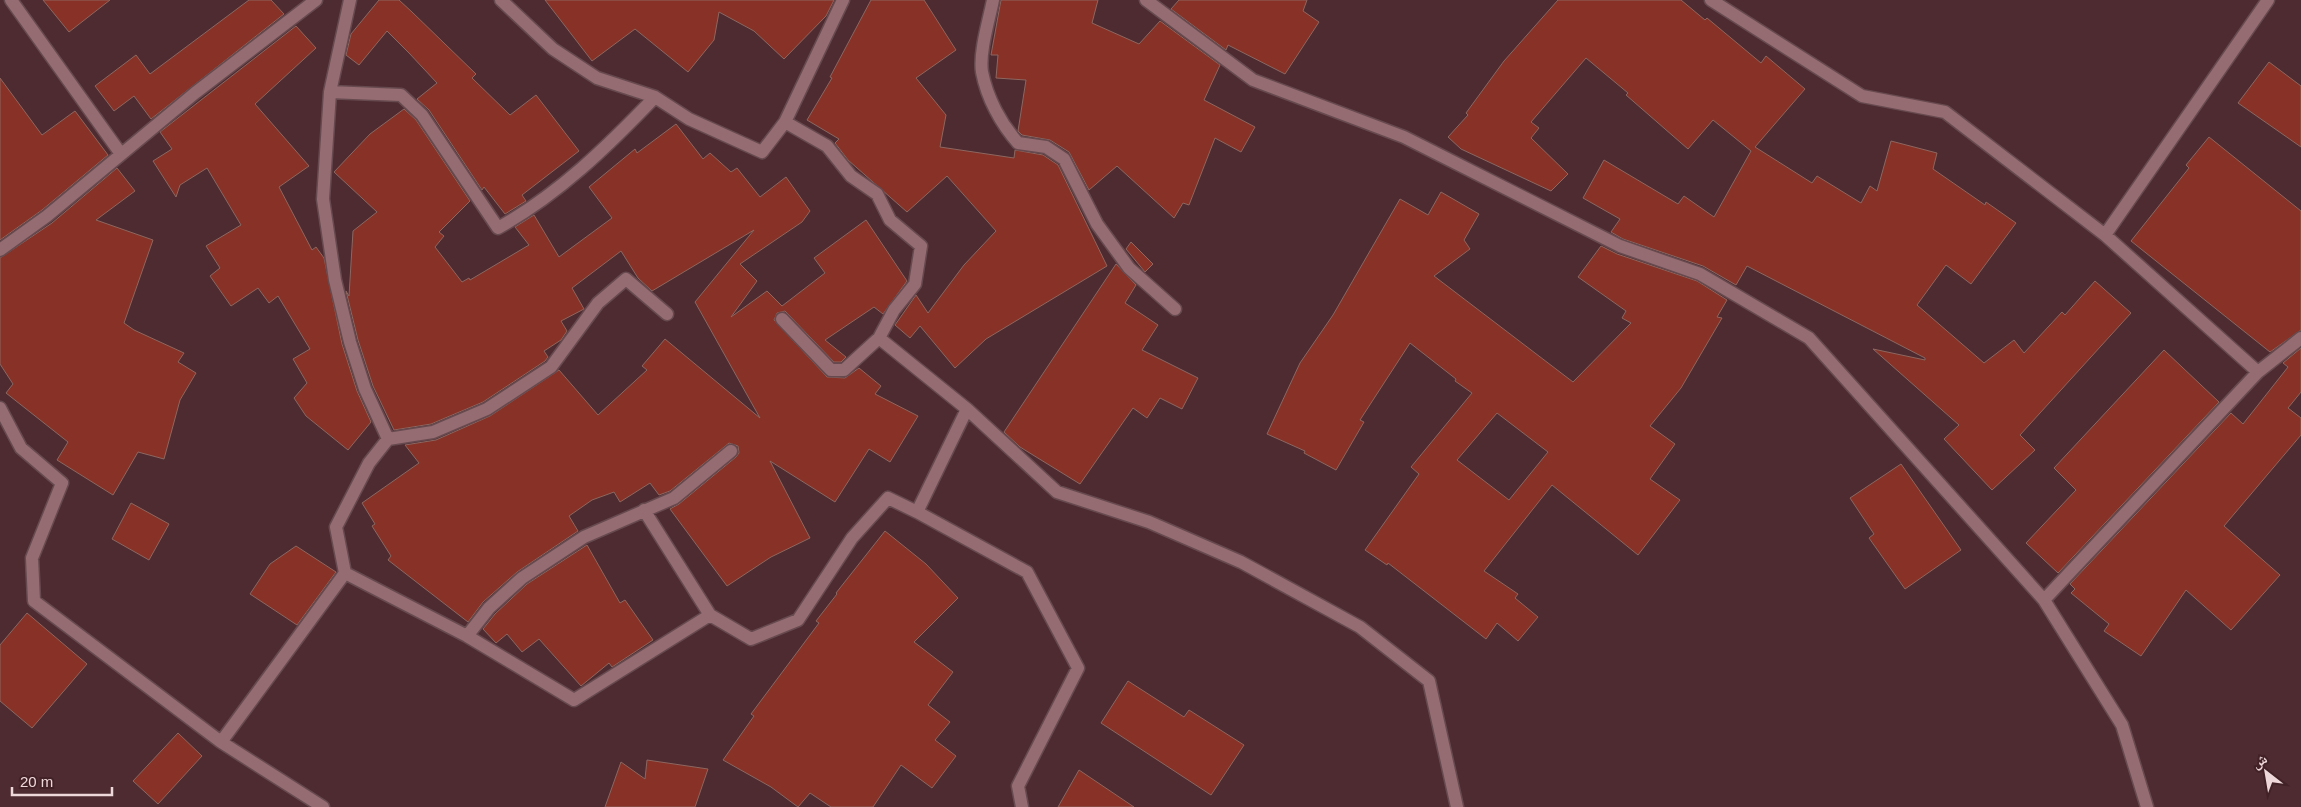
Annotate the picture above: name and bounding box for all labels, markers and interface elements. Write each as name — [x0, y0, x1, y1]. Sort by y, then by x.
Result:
north arrow — [2241, 747, 2291, 797]
text: ش — [2249, 750, 2270, 772]
scale bar — [12, 764, 112, 796]
text: 20 m — [20, 773, 53, 790]

